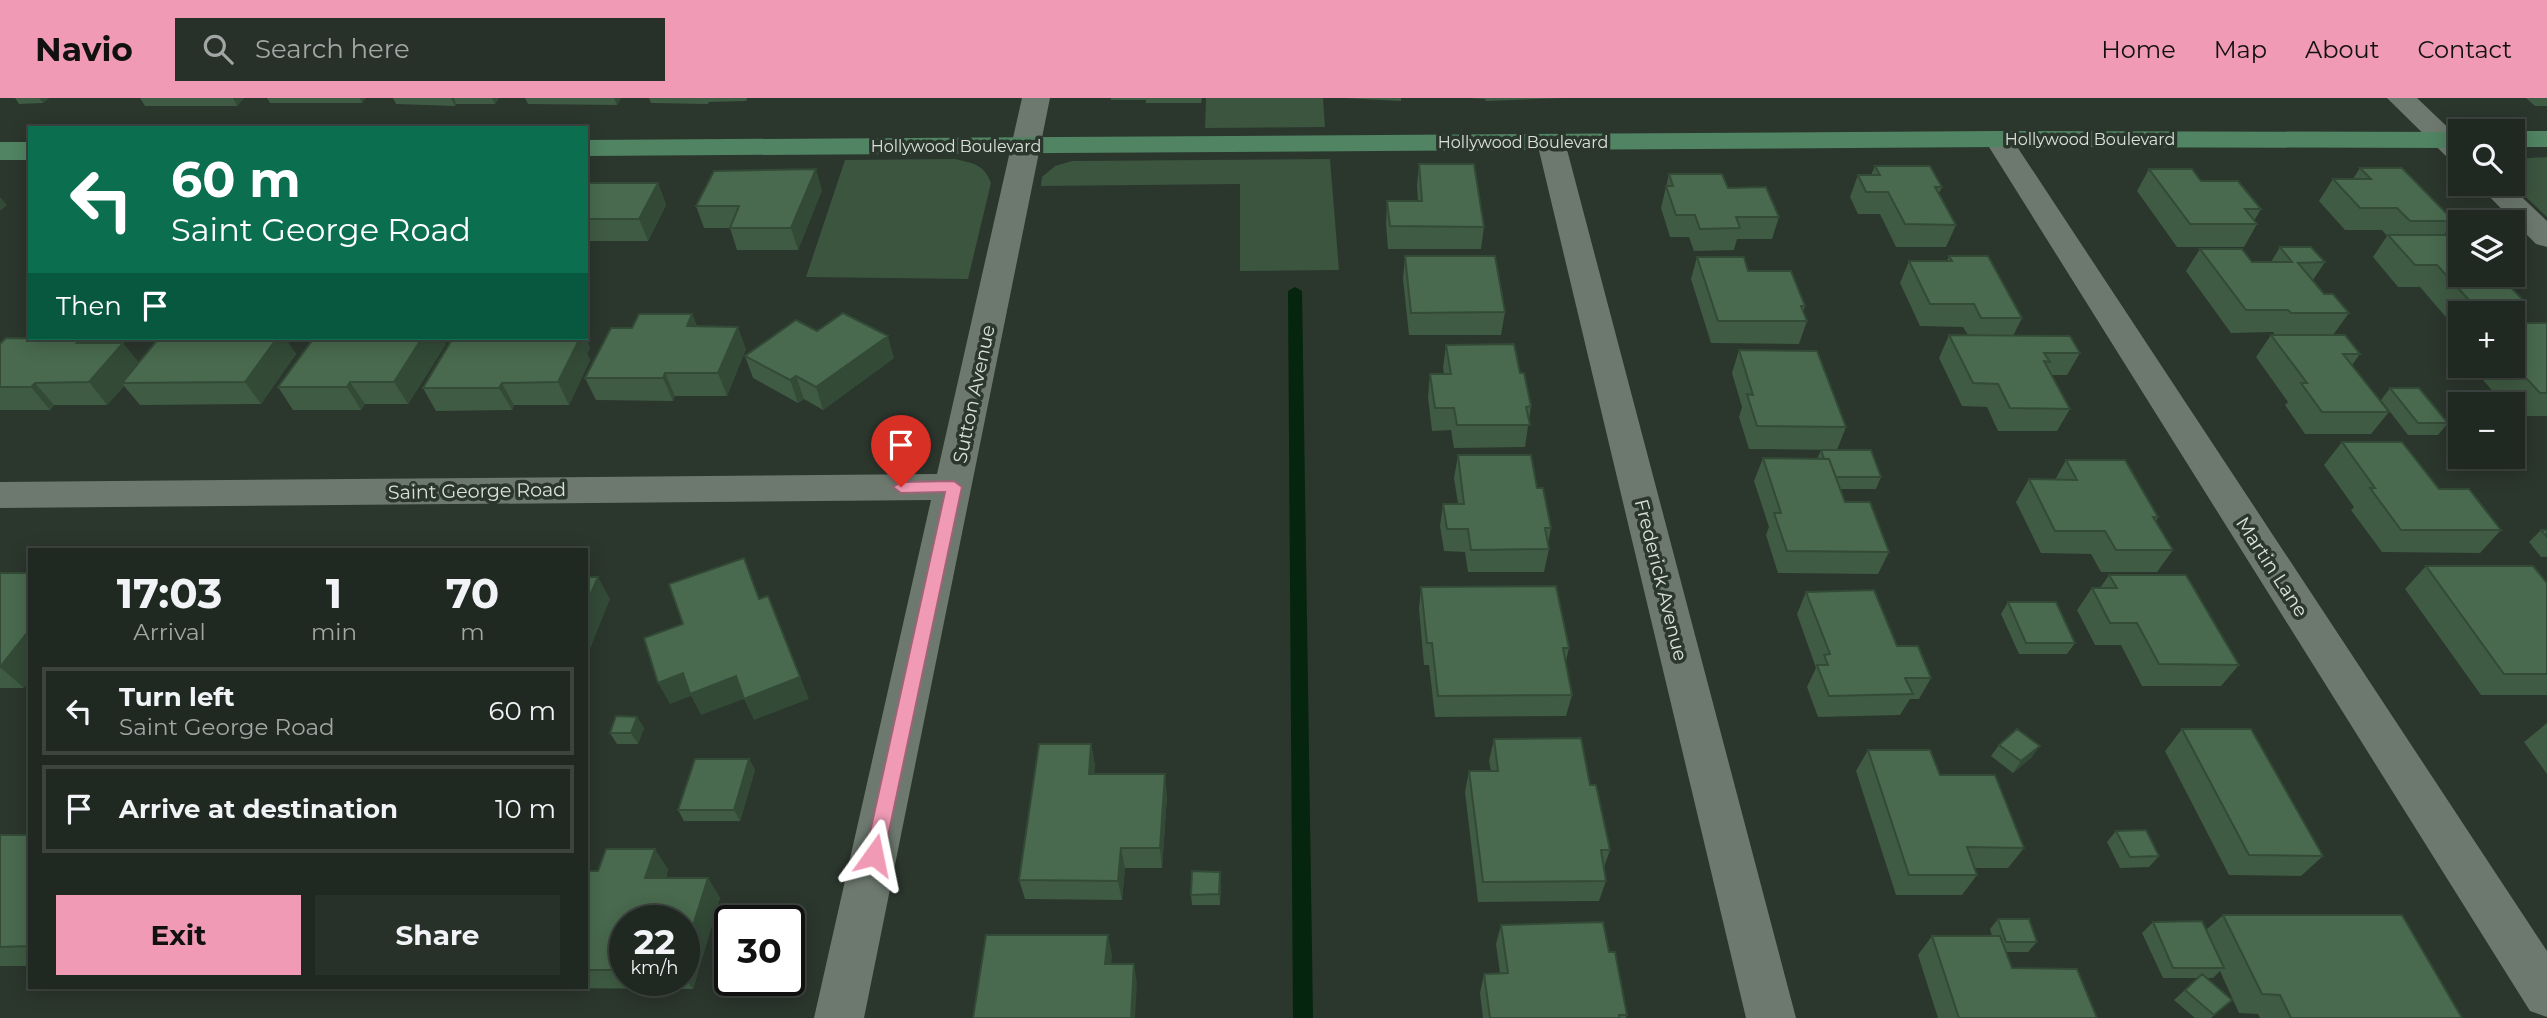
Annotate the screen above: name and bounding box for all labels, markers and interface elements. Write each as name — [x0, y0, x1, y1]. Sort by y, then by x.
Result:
search box — [175, 18, 665, 81]
text: Navio — [35, 29, 133, 69]
icon: search — [199, 30, 237, 68]
text: Search here — [255, 33, 410, 65]
text: Home — [2101, 35, 2176, 64]
text: Map — [2214, 35, 2267, 64]
text: About — [2305, 35, 2379, 64]
text: Contact — [2417, 35, 2512, 64]
map controls — [2448, 119, 2525, 469]
button: search — [2448, 119, 2525, 196]
street label: Hollywood Boulevard — [2005, 130, 2175, 149]
street label: Hollywood Boulevard — [1438, 133, 1608, 152]
street label: Hollywood Boulevard — [871, 137, 1041, 156]
text: 60 m — [171, 150, 301, 209]
icon: left — [56, 154, 147, 245]
text: Saint George Road — [171, 210, 471, 249]
button: layers — [2448, 210, 2525, 287]
icon: arrive — [136, 287, 174, 325]
text: Then — [56, 290, 122, 322]
button: + — [2448, 301, 2525, 378]
street label: Sutton Avenue — [948, 323, 1000, 465]
button: − — [2448, 392, 2525, 469]
pin — [871, 415, 931, 487]
icon: arrive — [882, 426, 920, 464]
street label: Saint George Road — [388, 478, 566, 504]
street label: Frederick Avenue — [1630, 497, 1692, 663]
street label: Martin Lane — [2231, 513, 2313, 621]
text: 17:03 — [117, 567, 222, 619]
text: 1 — [326, 567, 342, 619]
text: 70 — [446, 567, 499, 619]
text: Arrival — [133, 618, 206, 646]
text: min — [311, 618, 357, 646]
text: m — [460, 618, 485, 646]
text: Turn left — [119, 681, 235, 713]
icon: left — [60, 692, 98, 730]
text: 60 m — [489, 695, 556, 727]
text: Saint George Road — [119, 713, 335, 741]
icon: arrive — [60, 790, 98, 828]
text: Arrive at destination — [119, 793, 398, 825]
text: 10 m — [495, 793, 556, 825]
position arrow — [837, 818, 911, 892]
button: Exit — [56, 895, 301, 975]
button: Share — [315, 895, 560, 975]
speed limit sign: 30 — [714, 905, 805, 996]
text: 22 — [634, 920, 675, 963]
text: km/h — [630, 957, 679, 979]

